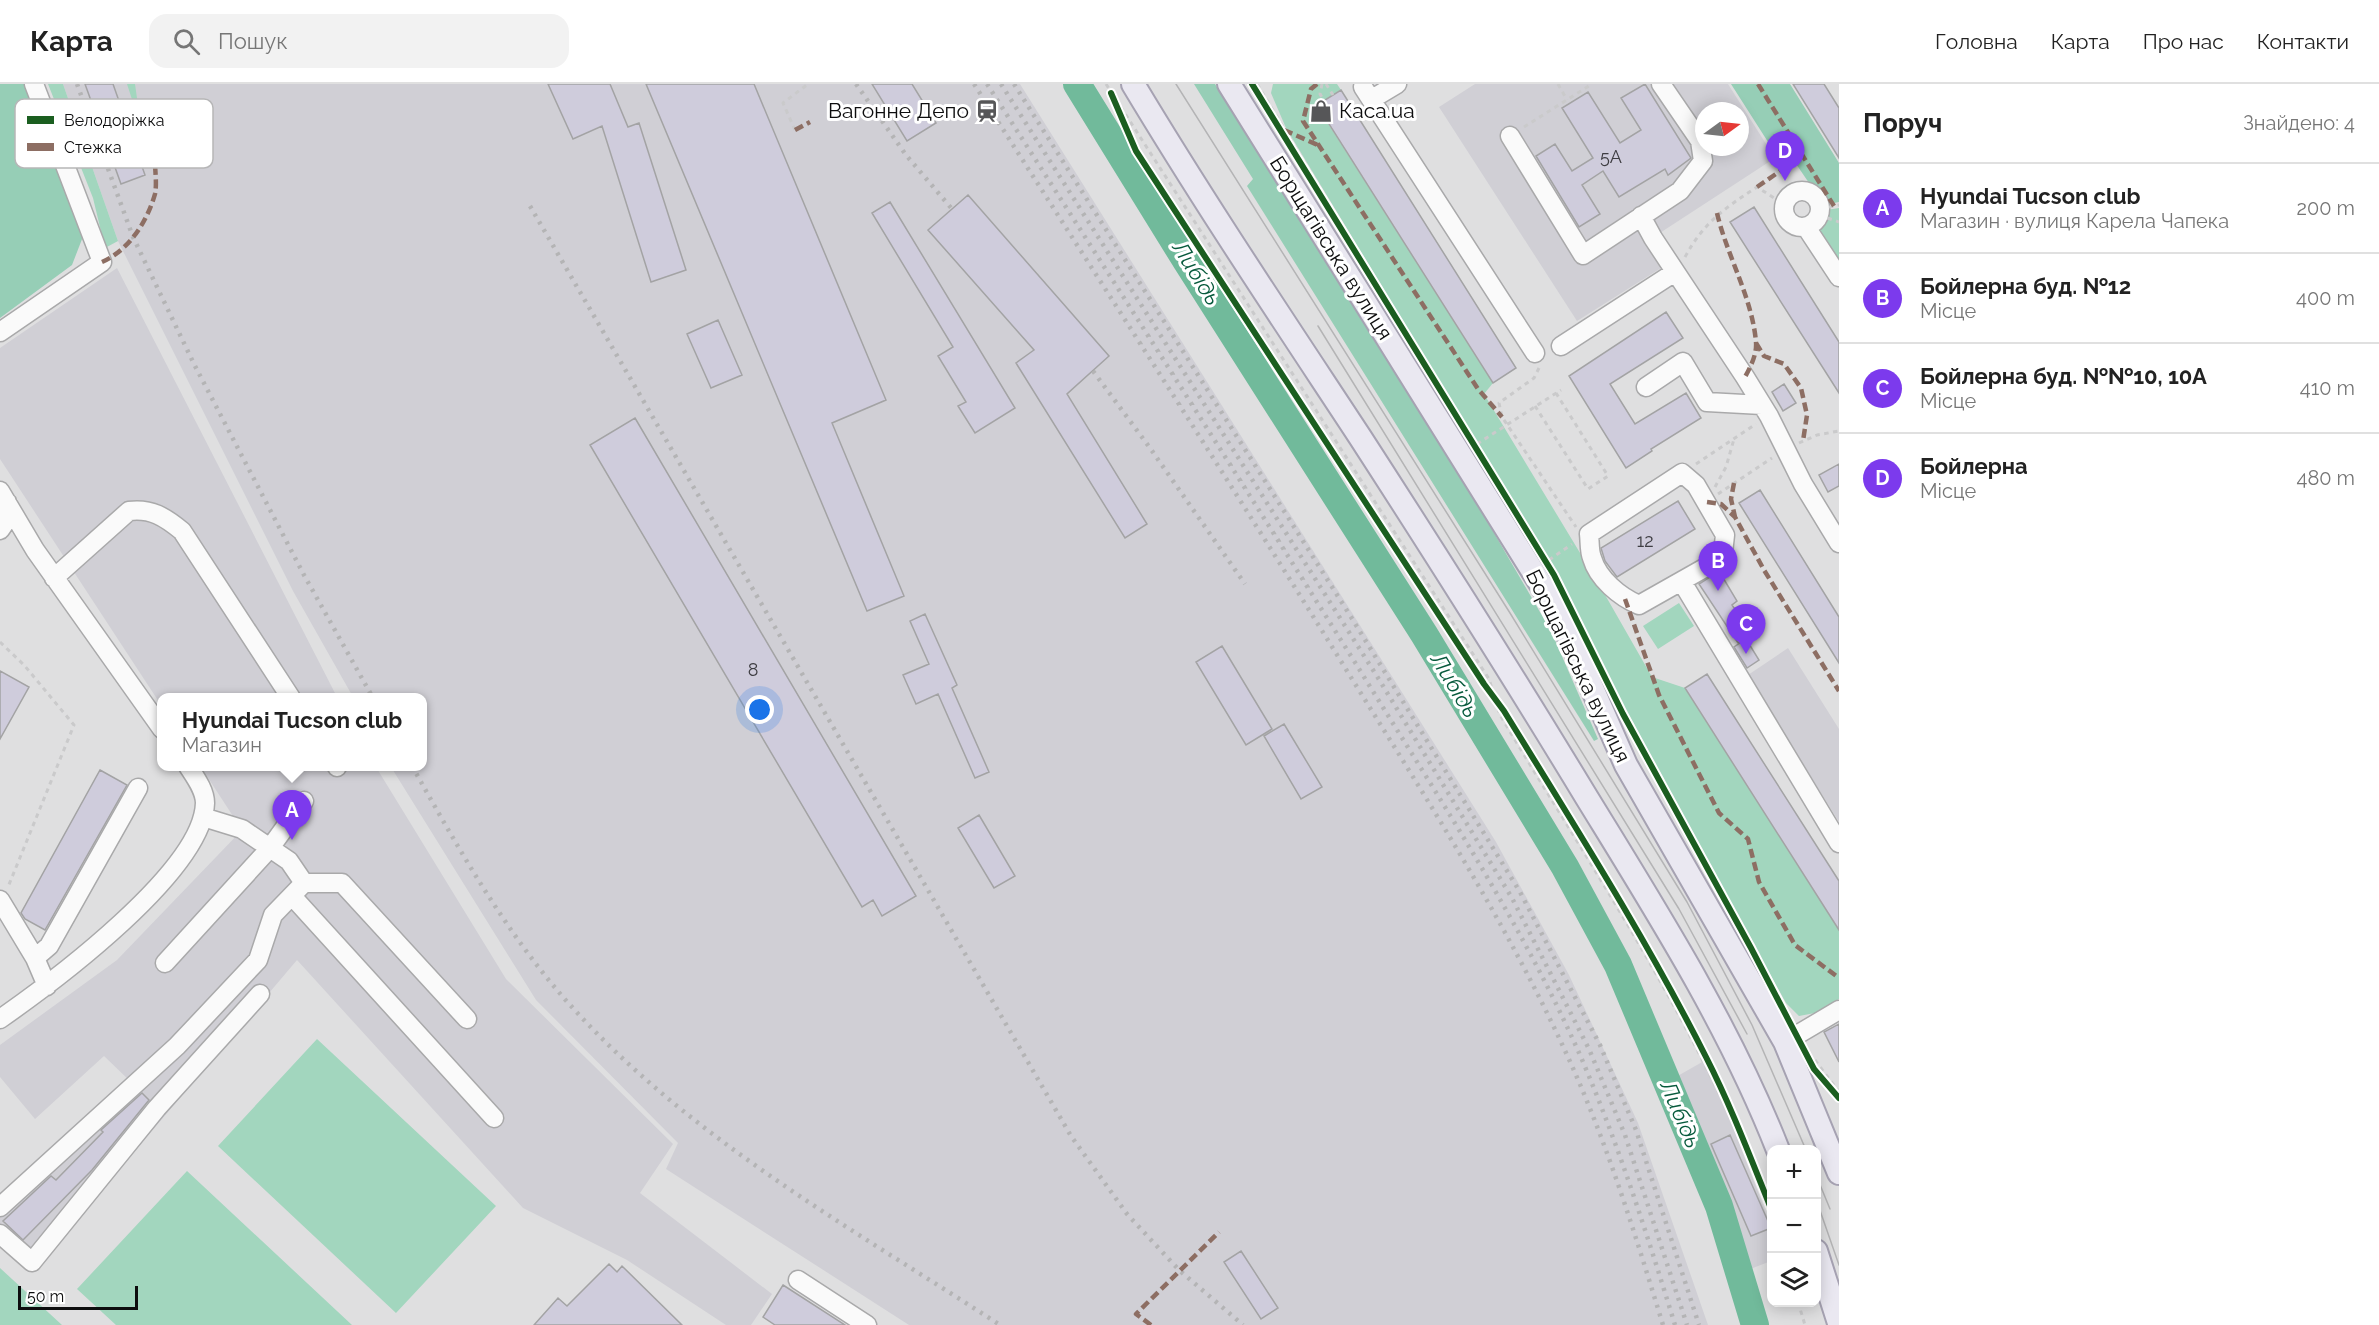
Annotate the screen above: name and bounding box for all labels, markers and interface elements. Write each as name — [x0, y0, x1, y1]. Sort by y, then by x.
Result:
search box — [149, 14, 569, 68]
text: Карта — [30, 25, 113, 58]
icon: search — [170, 25, 203, 58]
text: Пошук — [218, 28, 288, 54]
text: Головна — [1935, 29, 2018, 54]
text: Карта — [2051, 29, 2110, 54]
text: Про нас — [2143, 29, 2224, 54]
text: Контакти — [2257, 29, 2349, 54]
place label: Вагонне Депо — [828, 98, 969, 123]
station icon: Вагонне Депо — [974, 98, 1000, 124]
shop icon: Каса.ua — [1308, 98, 1334, 124]
place label: Каса.ua — [1339, 98, 1415, 123]
legend — [15, 99, 213, 168]
north arrow — [1695, 102, 1749, 156]
text: Поруч — [1863, 108, 1942, 138]
text: Велодоріжка — [64, 111, 164, 130]
text: Знайдено: 4 — [2243, 111, 2355, 135]
pin: D — [1766, 132, 1804, 181]
text: Стежка — [64, 138, 122, 157]
house number: 5А — [1600, 146, 1622, 167]
street label: Борщагівська вулиця — [1265, 151, 1398, 344]
text: Hyundai Tucson club — [1920, 183, 2140, 209]
text: A — [1876, 196, 1889, 220]
text: 200 m — [2297, 196, 2355, 220]
text: Магазин · вулиця Карела Чапека — [1920, 209, 2229, 233]
water label: Либідь — [1167, 235, 1227, 310]
text: Бойлерна буд. №12 — [1920, 273, 2131, 299]
text: B — [1876, 286, 1889, 310]
text: 400 m — [2296, 286, 2355, 310]
text: Місце — [1920, 299, 1976, 323]
text: Бойлерна буд. №№10, 10А — [1920, 363, 2207, 389]
text: C — [1876, 376, 1889, 400]
text: 410 m — [2300, 376, 2355, 400]
text: Місце — [1920, 389, 1976, 413]
text: Бойлерна — [1920, 453, 2028, 479]
text: D — [1875, 466, 1890, 490]
text: 480 m — [2297, 466, 2355, 490]
text: Місце — [1920, 479, 1976, 503]
house number: 12 — [1636, 530, 1654, 551]
pin: B — [1698, 542, 1738, 591]
street label: Борщагівська вулиця — [1521, 565, 1636, 766]
pin: C — [1726, 604, 1766, 654]
water label: Либідь — [1425, 647, 1484, 722]
house number: 8 — [748, 659, 758, 680]
popup — [157, 693, 427, 771]
your location — [745, 695, 774, 724]
text: Hyundai Tucson club — [182, 707, 402, 733]
text: Магазин — [182, 733, 262, 757]
pin: A — [272, 790, 312, 840]
water label: Либідь — [1655, 1075, 1707, 1152]
map controls — [1767, 1145, 1821, 1307]
button: + — [1767, 1145, 1821, 1199]
button: − — [1767, 1199, 1821, 1253]
button: layers — [1767, 1253, 1821, 1307]
scale bar — [18, 1283, 138, 1310]
text: 50 m — [27, 1287, 64, 1306]

